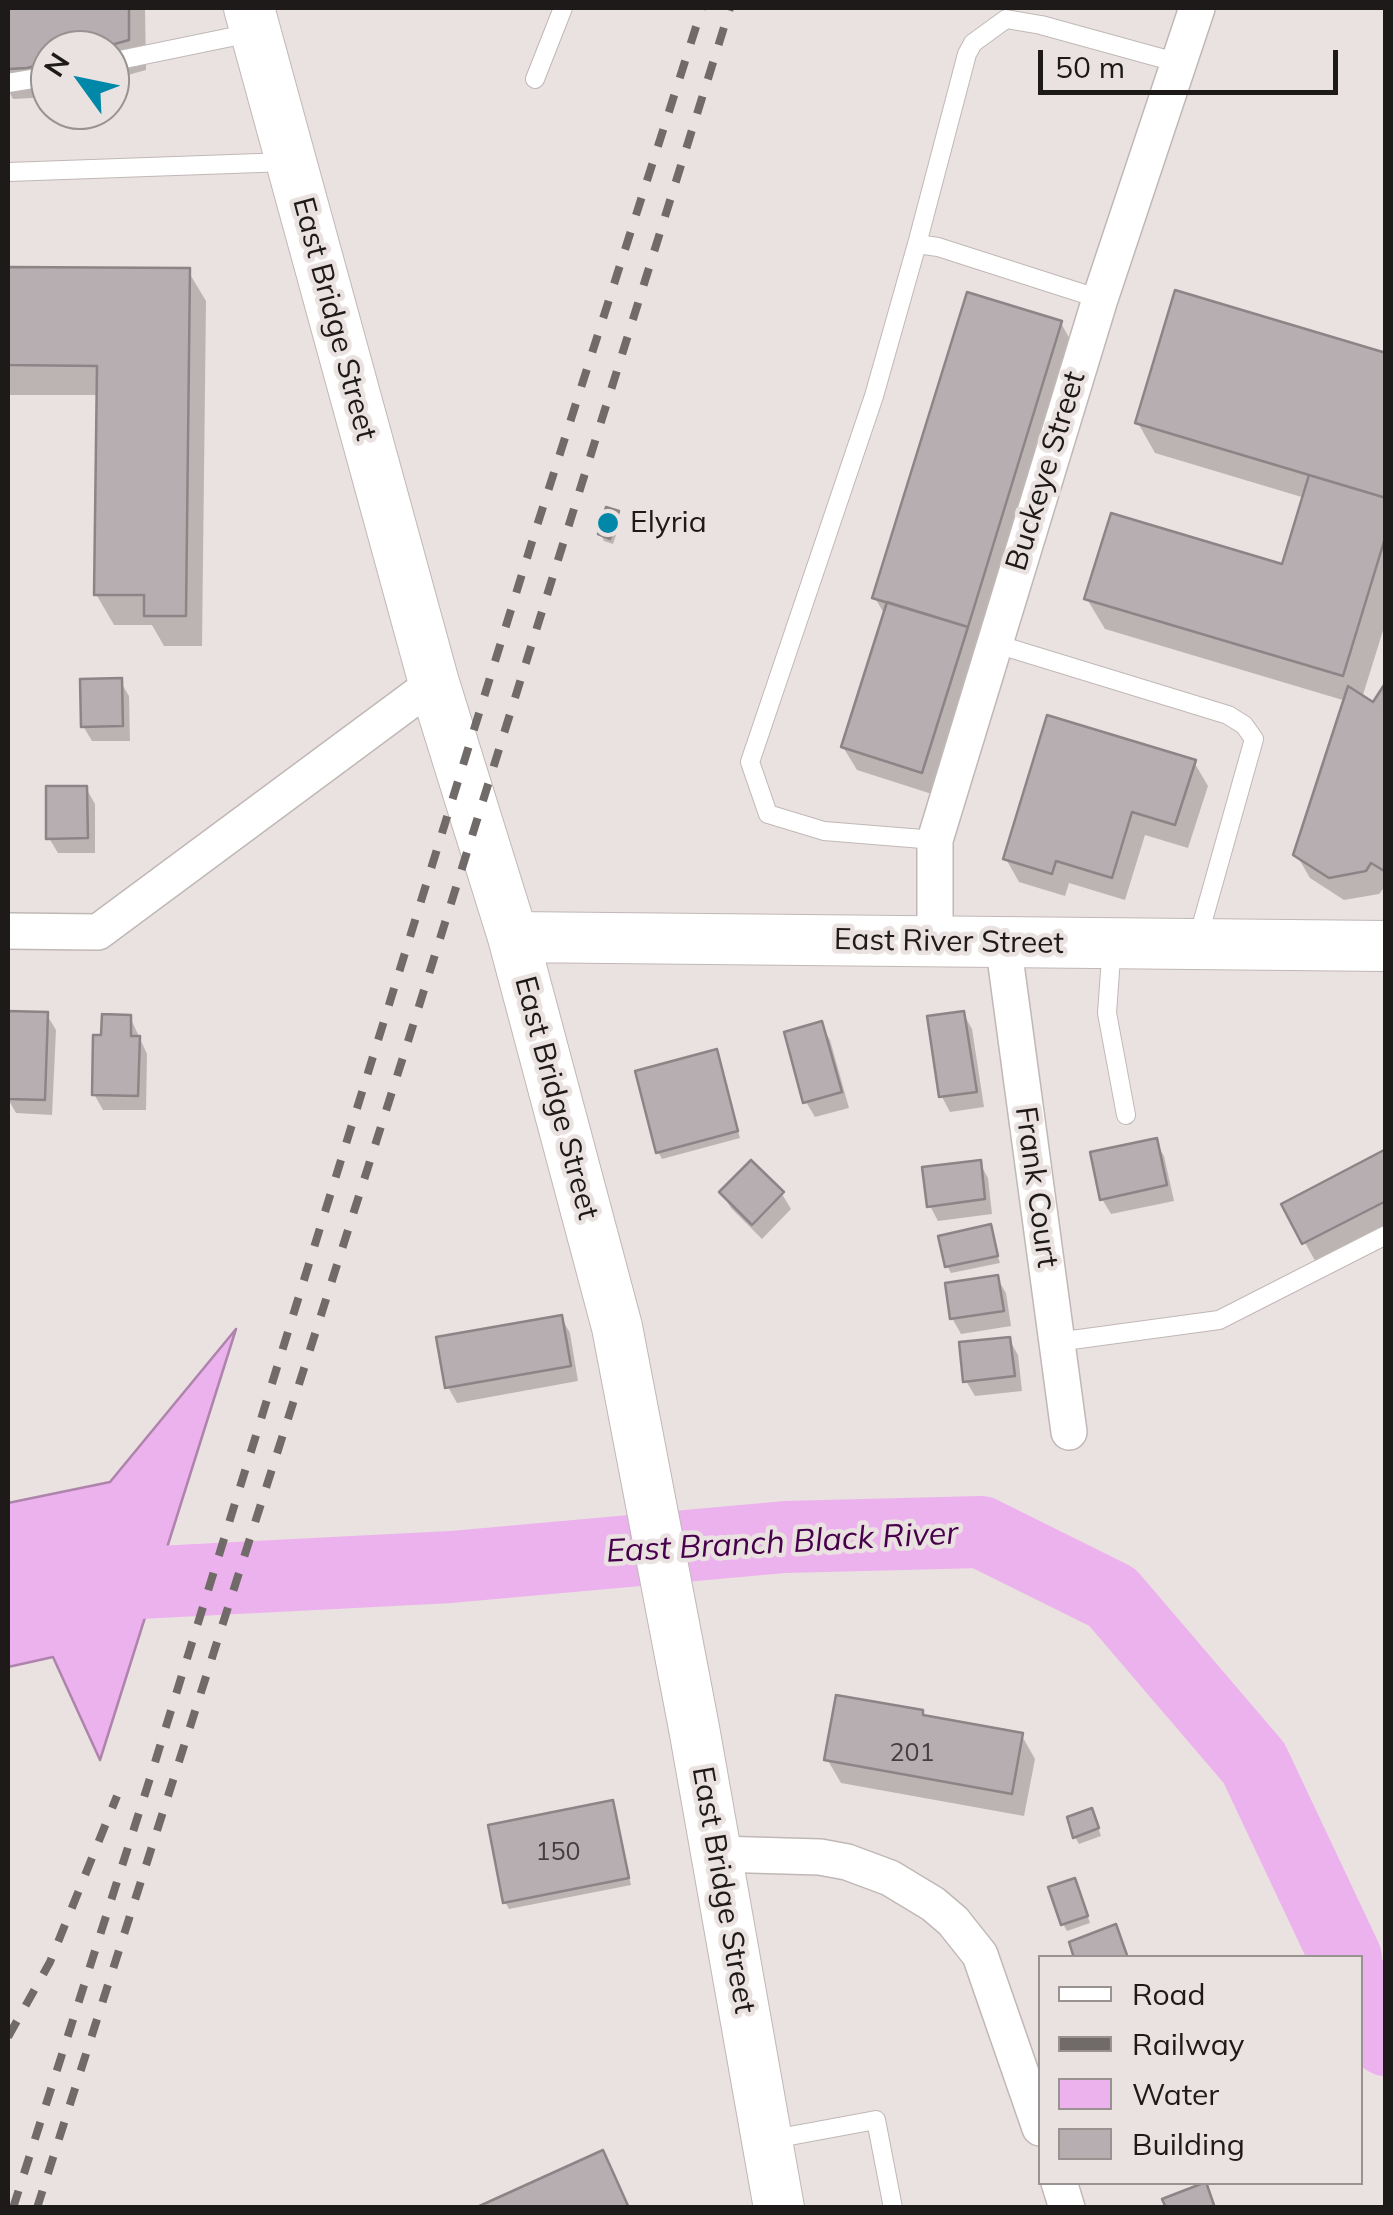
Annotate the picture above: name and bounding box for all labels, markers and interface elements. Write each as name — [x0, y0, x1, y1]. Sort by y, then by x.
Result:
north arrow — [30, 30, 130, 130]
scale bar — [1043, 30, 1343, 92]
text: N — [36, 46, 77, 83]
text: 50 m — [1055, 48, 1125, 86]
street label: East Bridge Street — [284, 194, 384, 444]
street label: Buckeye Street — [999, 367, 1093, 575]
place label: Elyria — [630, 505, 707, 541]
marker: Elyria — [595, 510, 621, 536]
street label: East River Street — [834, 922, 1064, 962]
street label: East Bridge Street — [506, 973, 606, 1223]
street label: Frank Court — [1007, 1104, 1065, 1270]
water label: East Branch Black River — [605, 1515, 959, 1571]
house number: 201 — [890, 1738, 934, 1768]
street label: East Bridge Street — [684, 1764, 762, 2016]
house number: 150 — [536, 1837, 580, 1867]
legend — [1038, 1955, 1363, 2185]
text: Road — [1132, 1975, 1206, 2013]
text: Railway — [1132, 2025, 1245, 2063]
text: Water — [1132, 2075, 1219, 2113]
text: Building — [1132, 2125, 1245, 2163]

